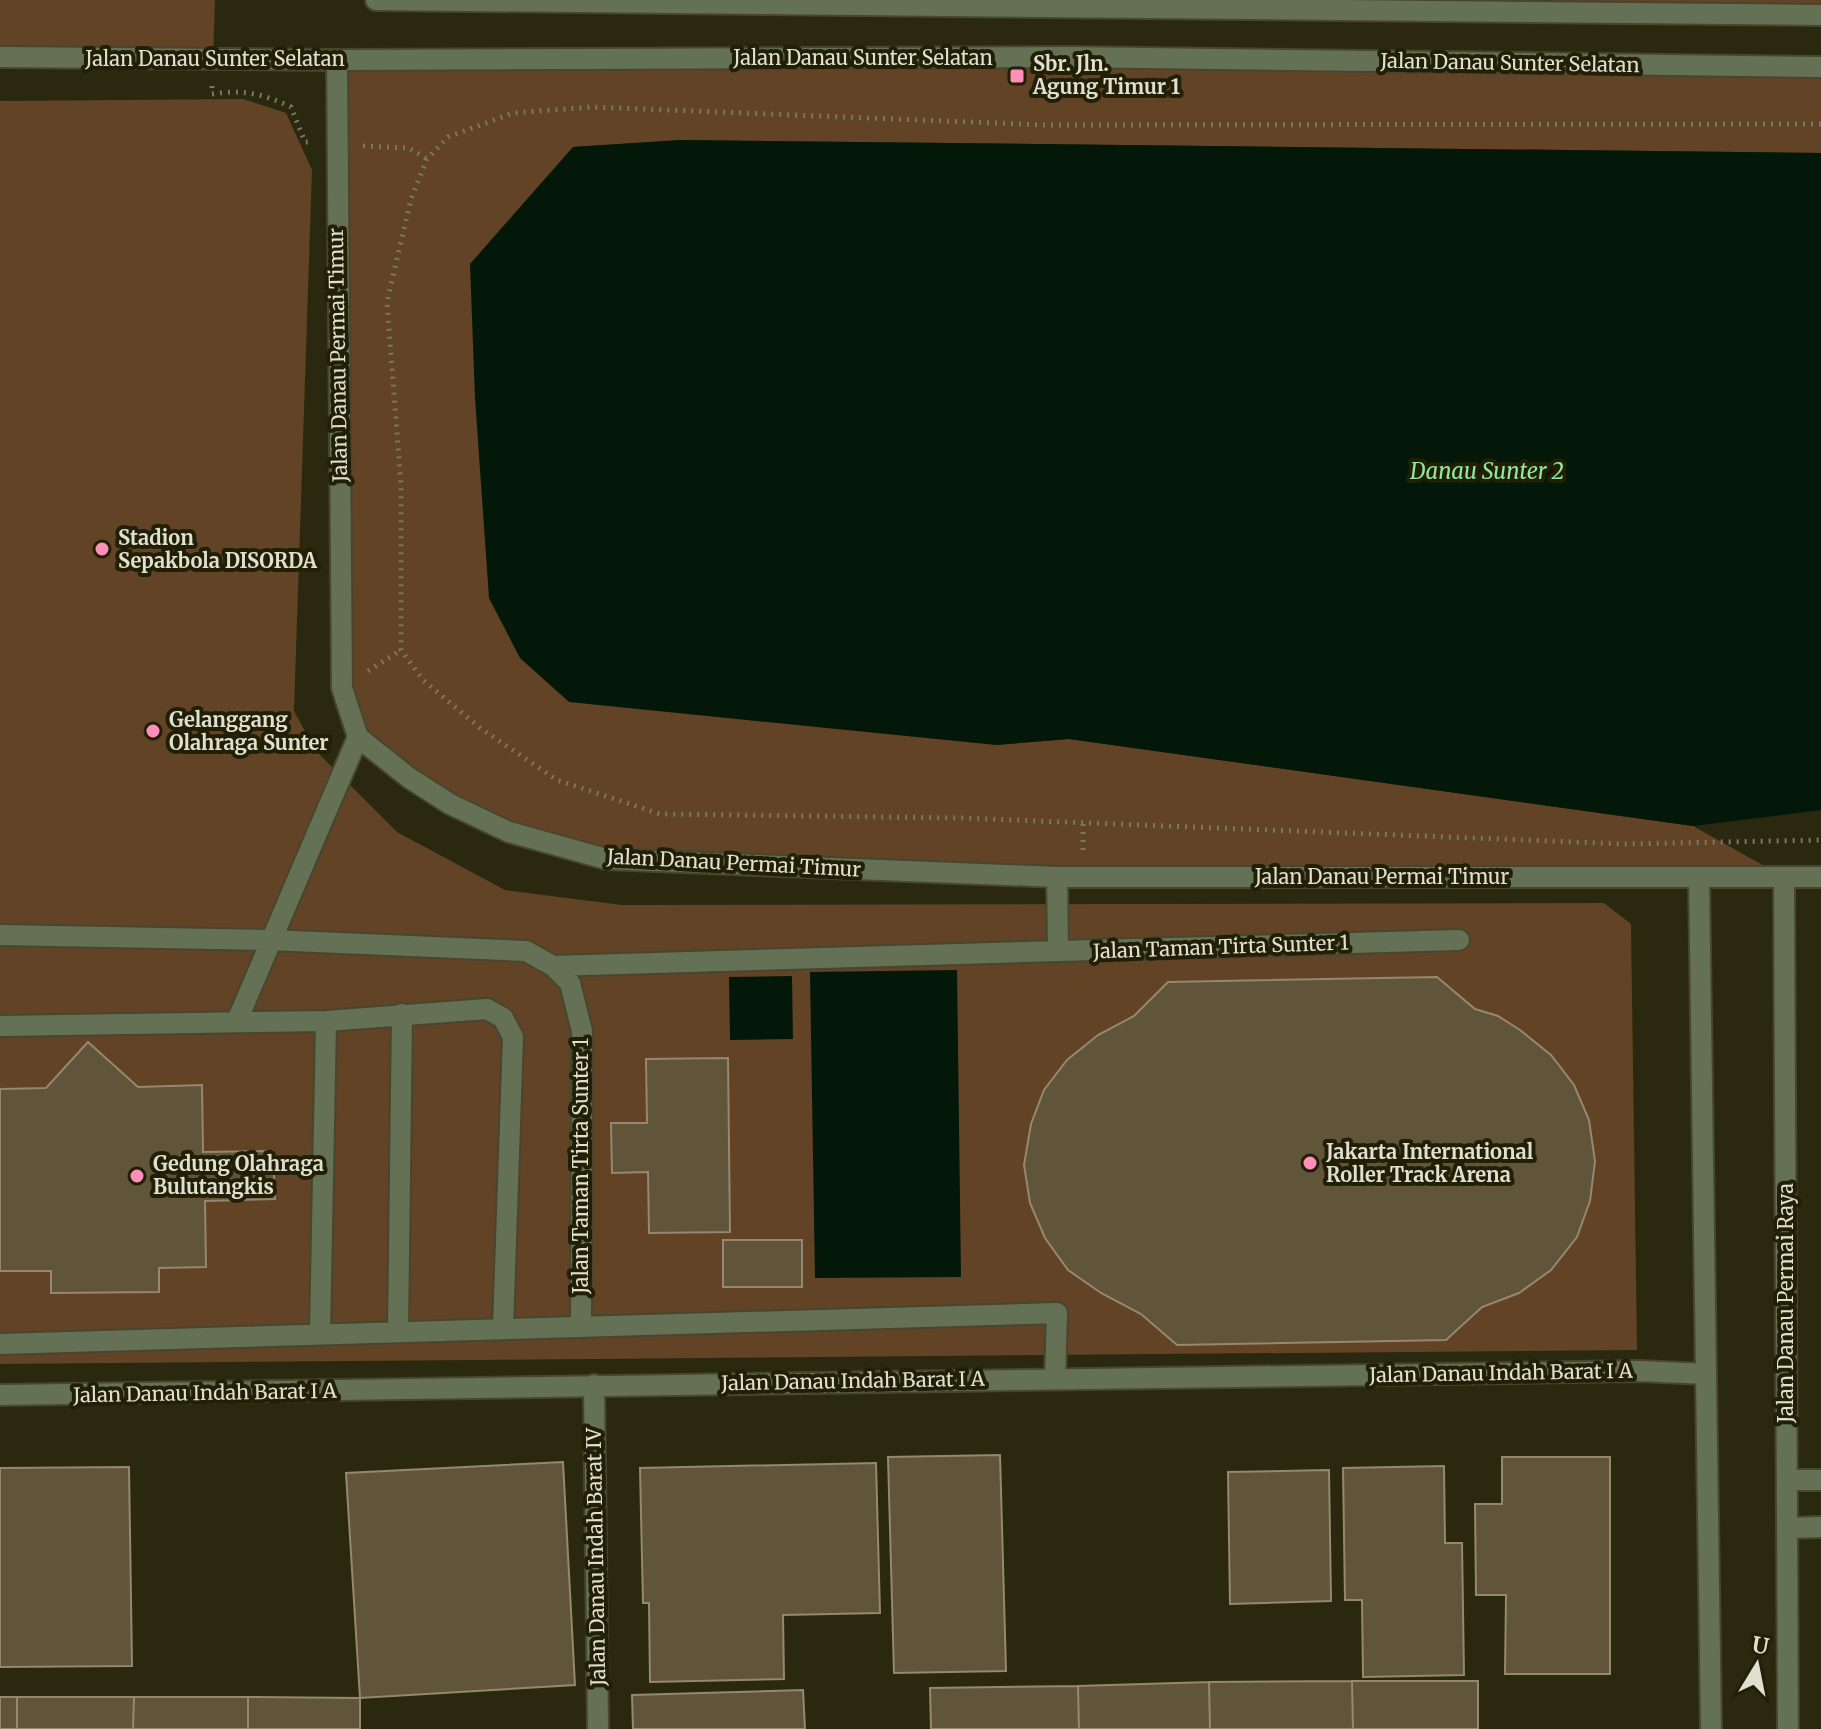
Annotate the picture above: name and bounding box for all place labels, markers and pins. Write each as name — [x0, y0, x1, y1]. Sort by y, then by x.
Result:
place label: Sbr. Jln. Agung Timur 1 — [1032, 51, 1180, 99]
marker: Sbr. Jln. Agung Timur 1 — [1008, 67, 1026, 85]
place label: Stadion Sepakbola DISORDA — [118, 525, 318, 573]
marker: Stadion Sepakbola DISORDA — [93, 540, 111, 558]
place label: Gelanggang Olahraga Sunter — [169, 707, 329, 755]
marker: Gelanggang Olahraga Sunter — [144, 722, 162, 740]
place label: Jakarta International Roller Track Arena — [1325, 1139, 1534, 1187]
place label: Gedung Olahraga Bulutangkis — [153, 1151, 324, 1199]
marker: Jakarta International Roller Track Arena — [1301, 1154, 1319, 1172]
marker: Gedung Olahraga Bulutangkis — [128, 1167, 146, 1185]

